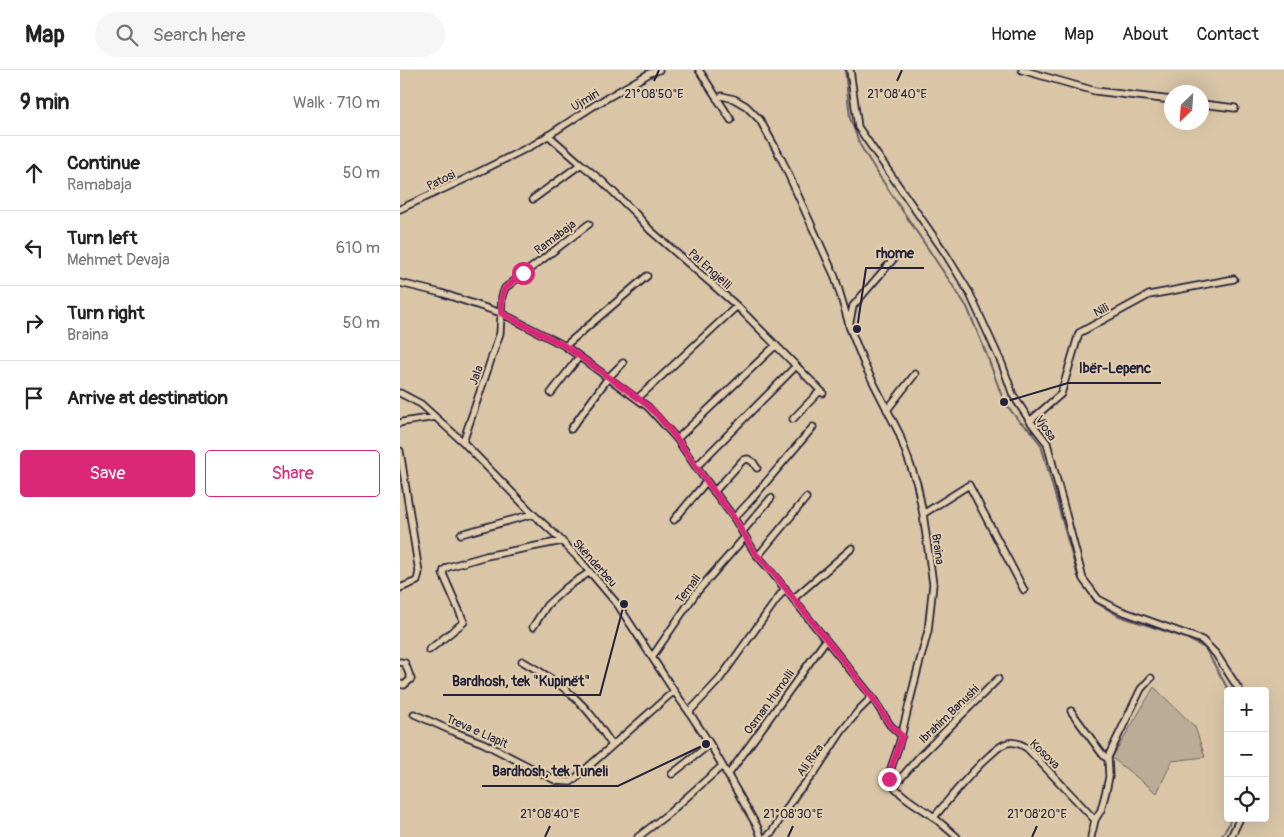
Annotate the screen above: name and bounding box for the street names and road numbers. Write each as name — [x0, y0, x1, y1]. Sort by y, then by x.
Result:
street label: Ujmiri — [569, 86, 602, 115]
street label: Patosi — [424, 167, 458, 194]
street label: Ramabaja — [531, 217, 580, 258]
street label: Pal Engjëlli — [685, 246, 734, 293]
street label: Nili — [1091, 300, 1111, 321]
street label: Jala — [466, 363, 487, 387]
street label: Vjosa — [1032, 413, 1060, 444]
street label: Braina — [928, 533, 947, 566]
street label: Skënderbeu — [569, 536, 620, 590]
street label: Temali — [672, 572, 704, 607]
street label: Osman Humolli — [741, 667, 798, 738]
street label: Ibrahim Banushi — [916, 682, 983, 747]
street label: Treva e Llapit — [443, 711, 510, 752]
street label: Kosova — [1026, 736, 1063, 773]
street label: Ali Riza — [794, 741, 827, 779]

